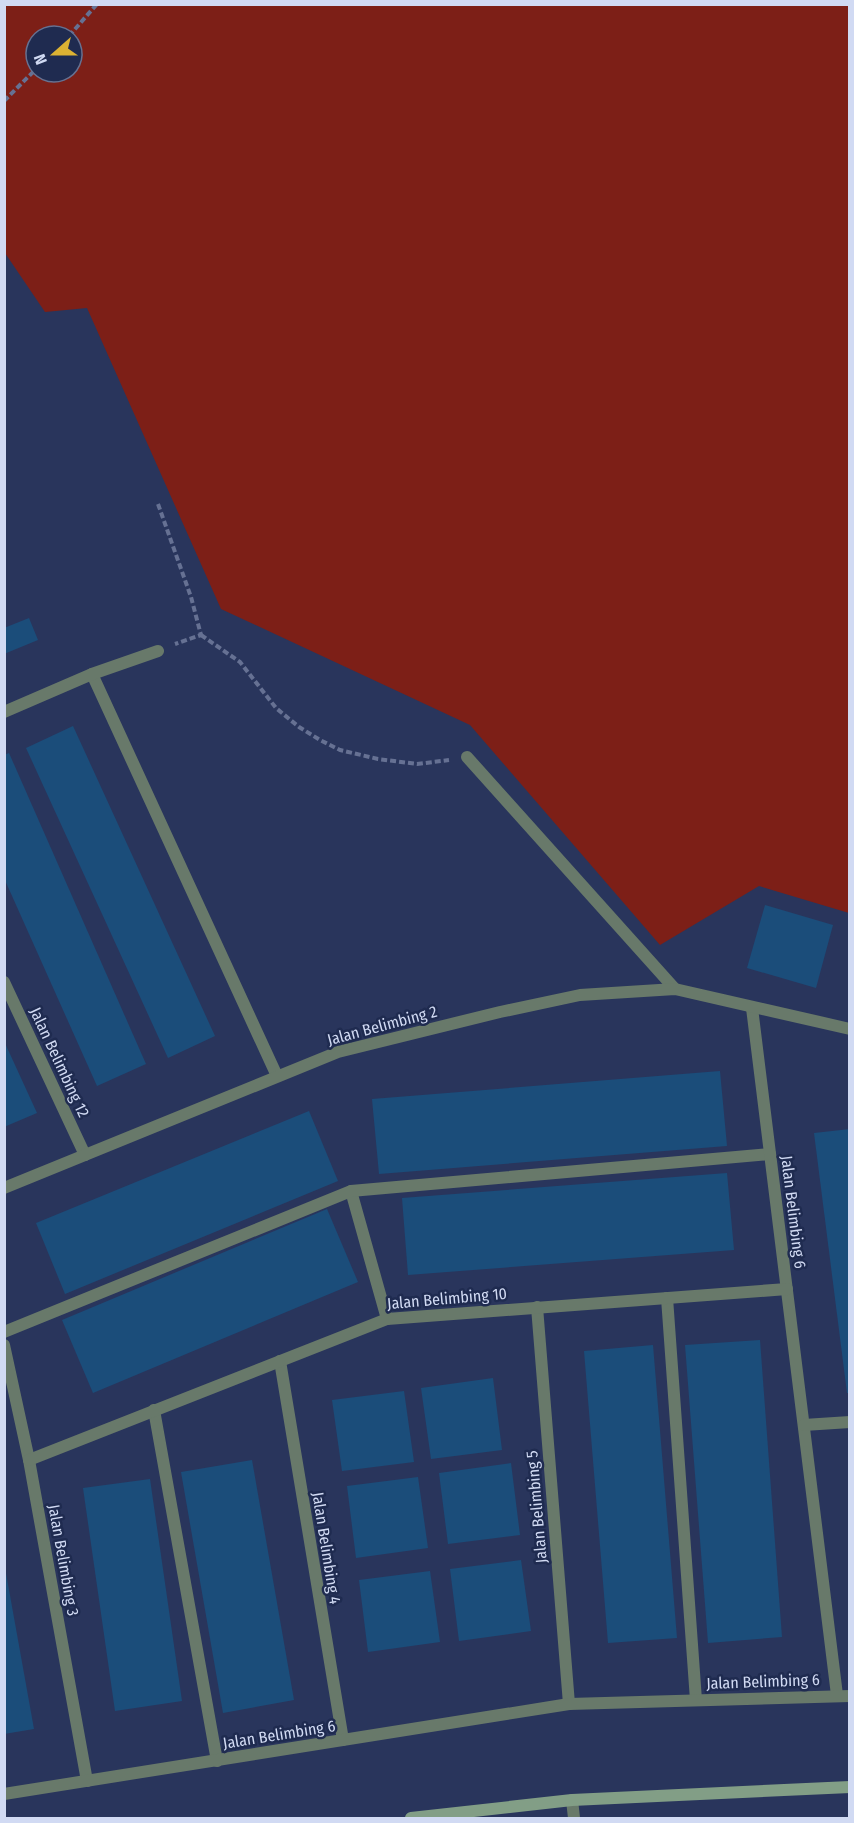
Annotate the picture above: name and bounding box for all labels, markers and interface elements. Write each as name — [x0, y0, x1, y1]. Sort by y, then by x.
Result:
north arrow — [24, 24, 84, 84]
text: N — [30, 51, 51, 67]
street label: Jalan Belimbing 2 — [325, 1002, 439, 1049]
street label: Jalan Belimbing 12 — [26, 1004, 93, 1120]
street label: Jalan Belimbing 6 — [777, 1155, 810, 1270]
street label: Jalan Belimbing 10 — [386, 1284, 508, 1313]
street label: Jalan Belimbing 5 — [522, 1450, 551, 1564]
street label: Jalan Belimbing 4 — [308, 1491, 345, 1606]
street label: Jalan Belimbing 3 — [44, 1503, 83, 1617]
street label: Jalan Belimbing 6 — [706, 1670, 820, 1693]
street label: Jalan Belimbing 6 — [221, 1716, 337, 1753]

